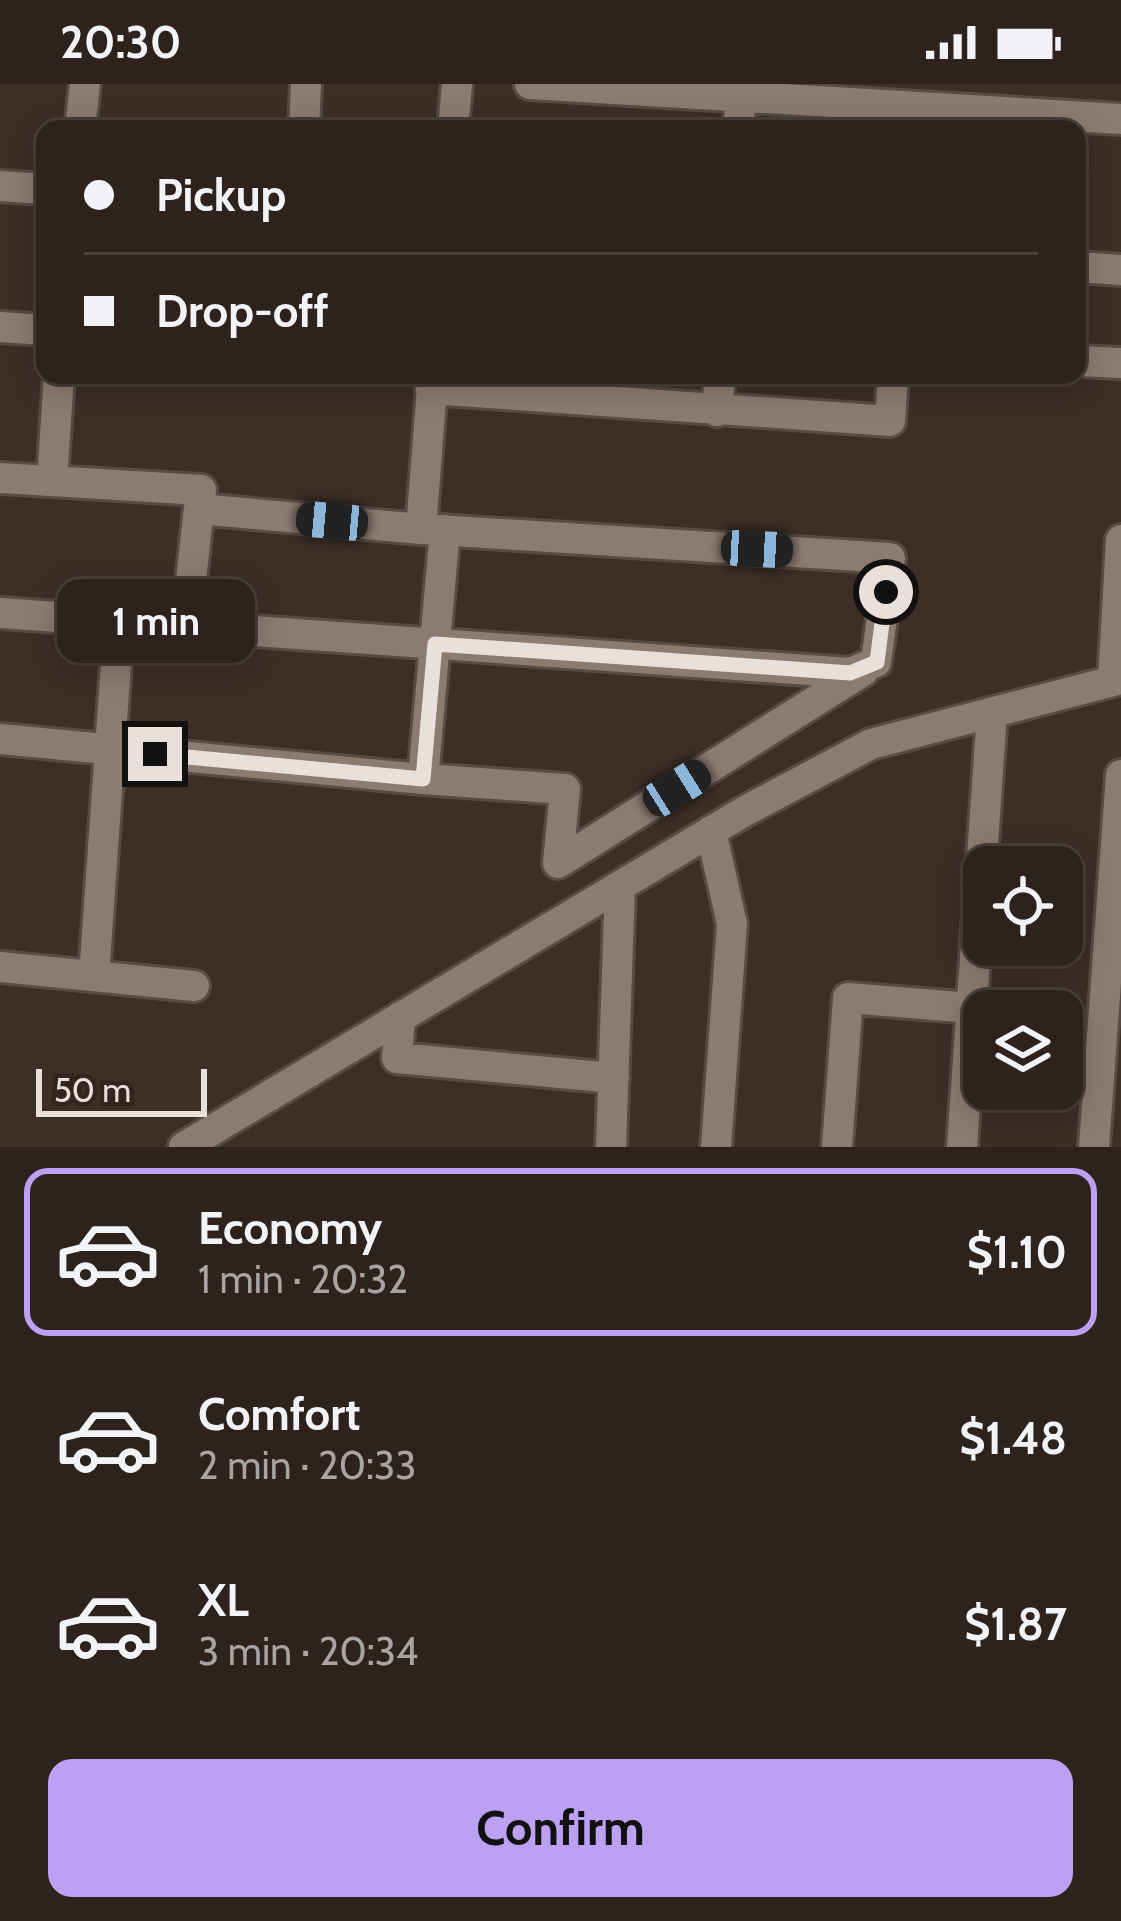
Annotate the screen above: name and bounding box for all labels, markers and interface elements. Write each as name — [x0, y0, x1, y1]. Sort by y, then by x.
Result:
text: 20:30 — [60, 15, 182, 69]
text: Pickup — [156, 168, 286, 222]
text: Drop-off — [156, 284, 329, 338]
car — [295, 500, 369, 542]
car — [720, 529, 794, 569]
route start — [859, 565, 913, 619]
callout: 1 min — [56, 580, 254, 664]
text: 1 min — [112, 597, 200, 645]
route end — [128, 727, 182, 781]
car — [637, 754, 717, 822]
map controls — [963, 846, 1083, 1110]
button: locate — [963, 846, 1083, 966]
button: layers — [963, 990, 1083, 1110]
scale bar — [36, 1063, 207, 1116]
text: 50 m — [54, 1070, 131, 1110]
icon: car — [54, 1198, 162, 1306]
text: Economy — [198, 1201, 382, 1255]
text: $1.10 — [967, 1225, 1067, 1279]
text: 1 min · 20:32 — [198, 1255, 408, 1303]
icon: car — [54, 1384, 162, 1492]
text: Comfort — [198, 1387, 361, 1441]
text: $1.48 — [959, 1411, 1067, 1465]
text: 2 min · 20:33 — [198, 1441, 416, 1489]
icon: car — [54, 1570, 162, 1678]
text: XL — [198, 1573, 249, 1627]
text: $1.87 — [964, 1597, 1067, 1651]
text: 3 min · 20:34 — [198, 1627, 418, 1675]
button: Confirm — [48, 1759, 1073, 1897]

